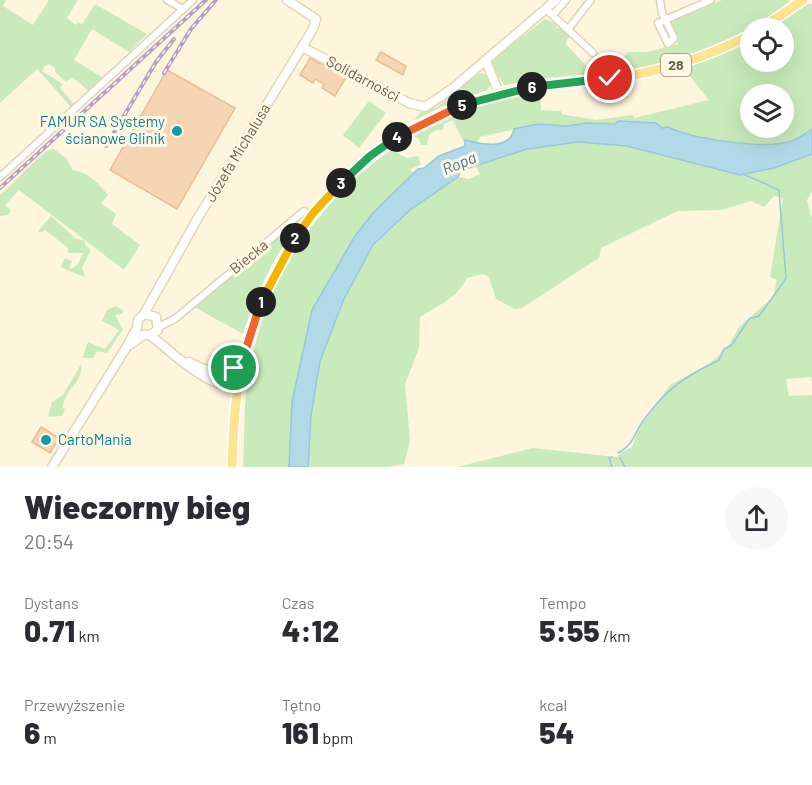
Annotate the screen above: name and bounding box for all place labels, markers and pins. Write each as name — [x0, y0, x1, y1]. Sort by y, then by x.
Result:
pin — [584, 52, 635, 103]
pin: 6 — [517, 72, 547, 102]
pin: 5 — [447, 90, 477, 120]
place label: FAMUR SA Systemy ścianowe Glinik — [40, 112, 165, 147]
pin: 4 — [382, 122, 412, 152]
marker: FAMUR SA Systemy ścianowe Glinik — [170, 124, 184, 138]
pin: 3 — [326, 168, 356, 198]
pin: 2 — [280, 223, 310, 253]
pin: 1 — [246, 287, 276, 317]
pin — [208, 342, 259, 393]
place label: CartoMania — [58, 430, 132, 448]
marker: CartoMania — [39, 433, 53, 447]

